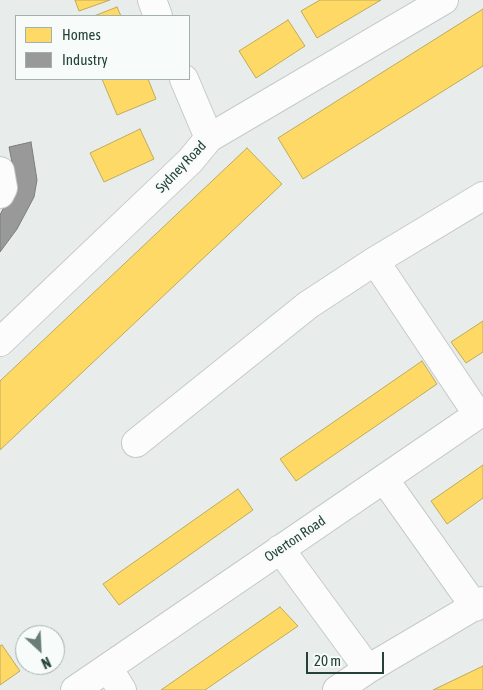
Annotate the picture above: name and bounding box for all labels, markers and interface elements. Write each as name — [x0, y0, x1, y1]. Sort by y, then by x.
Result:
legend — [15, 15, 190, 80]
text: Homes — [62, 26, 101, 43]
text: Industry — [62, 51, 108, 68]
street label: Sydney Road — [152, 138, 210, 196]
street label: Overton Road — [261, 512, 329, 566]
north arrow — [15, 625, 65, 675]
scale bar — [308, 642, 386, 674]
text: 20 m — [314, 652, 341, 669]
text: N — [39, 654, 53, 672]

